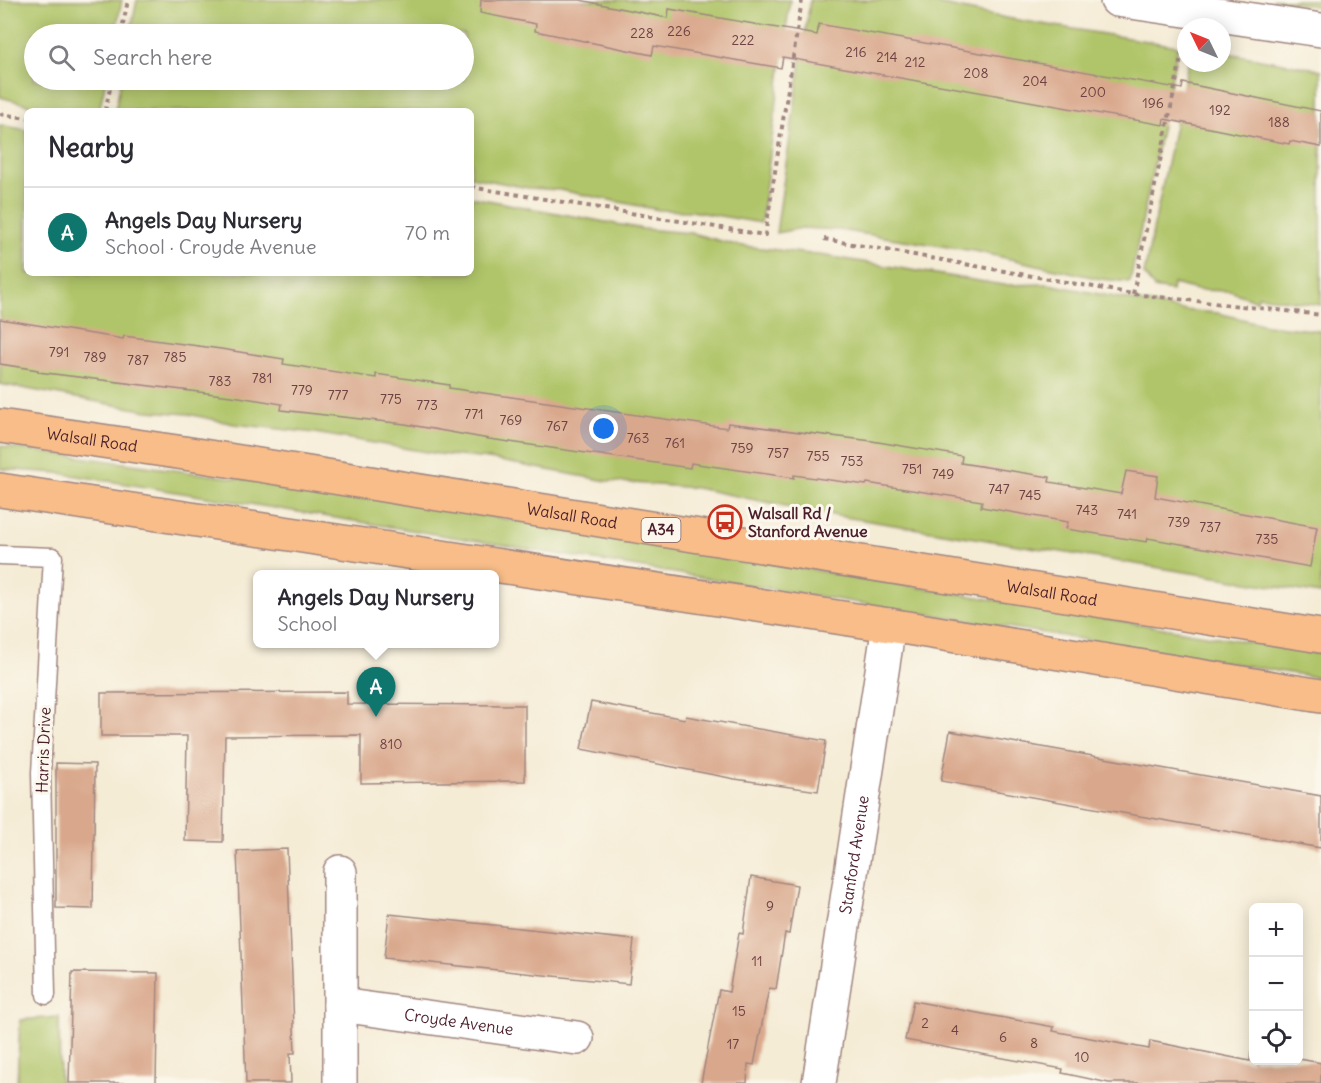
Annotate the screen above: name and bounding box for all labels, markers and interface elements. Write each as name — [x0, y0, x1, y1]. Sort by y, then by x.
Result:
north arrow — [1177, 18, 1231, 72]
house number: 226 — [667, 22, 691, 40]
search box — [24, 24, 474, 90]
house number: 228 — [630, 24, 654, 42]
house number: 222 — [731, 31, 755, 49]
icon: search — [45, 41, 78, 74]
text: Search here — [93, 43, 212, 71]
house number: 216 — [845, 43, 867, 61]
house number: 214 — [876, 48, 898, 66]
house number: 212 — [905, 53, 926, 71]
house number: 208 — [964, 64, 988, 82]
house number: 204 — [1023, 72, 1047, 90]
house number: 200 — [1080, 83, 1106, 101]
house number: 196 — [1142, 94, 1164, 112]
house number: 192 — [1209, 101, 1231, 119]
house number: 188 — [1268, 113, 1290, 131]
text: Nearby — [48, 131, 134, 164]
text: Angels Day Nursery — [105, 206, 302, 234]
text: A — [61, 220, 74, 245]
text: 70 m — [405, 220, 450, 245]
text: School · Croyde Avenue — [105, 234, 317, 259]
house number: 791 — [49, 343, 69, 361]
house number: 789 — [84, 348, 106, 366]
house number: 785 — [164, 348, 186, 366]
house number: 787 — [127, 351, 149, 369]
house number: 781 — [252, 369, 272, 387]
house number: 783 — [209, 372, 231, 390]
house number: 779 — [291, 381, 313, 399]
house number: 777 — [328, 386, 348, 404]
house number: 775 — [380, 390, 402, 408]
house number: 773 — [416, 396, 438, 414]
house number: 771 — [464, 405, 484, 423]
house number: 769 — [500, 411, 522, 429]
your location — [589, 414, 618, 443]
house number: 767 — [546, 417, 568, 435]
street label: Walsall Road — [45, 423, 139, 456]
house number: 763 — [627, 429, 649, 447]
house number: 761 — [665, 434, 685, 452]
house number: 759 — [731, 439, 753, 457]
house number: 757 — [767, 444, 789, 462]
house number: 755 — [807, 447, 829, 465]
house number: 753 — [841, 452, 863, 470]
house number: 751 — [902, 460, 922, 478]
house number: 749 — [932, 465, 954, 483]
house number: 747 — [988, 480, 1010, 498]
house number: 745 — [1019, 486, 1041, 504]
street label: Walsall Road — [525, 498, 619, 533]
house number: 743 — [1076, 501, 1098, 519]
place label: Walsall Rd / Stanford Avenue — [748, 503, 868, 541]
bus stop icon: Walsall Rd / Stanford Avenue — [707, 504, 743, 540]
house number: 741 — [1117, 505, 1137, 523]
house number: 739 — [1168, 513, 1190, 531]
road number: A34 — [642, 518, 680, 542]
house number: 737 — [1199, 518, 1221, 536]
house number: 735 — [1256, 530, 1278, 548]
popup — [253, 570, 499, 648]
street label: Walsall Road — [1005, 576, 1099, 610]
text: Angels Day Nursery — [277, 583, 475, 611]
text: School — [277, 611, 337, 636]
pin: A — [356, 668, 395, 717]
street label: Harris Drive — [32, 707, 54, 793]
house number: 810 — [380, 735, 402, 753]
street label: Stanford Avenue — [835, 794, 873, 915]
house number: 9 — [766, 897, 774, 915]
map controls — [1249, 903, 1303, 1065]
button: + — [1249, 903, 1303, 957]
house number: 11 — [751, 952, 763, 970]
button: − — [1249, 957, 1303, 1011]
house number: 15 — [732, 1002, 746, 1020]
street label: Croyde Avenue — [403, 1004, 515, 1039]
button: locate — [1249, 1011, 1303, 1065]
house number: 2 — [921, 1014, 929, 1032]
house number: 4 — [951, 1021, 959, 1039]
house number: 6 — [999, 1028, 1007, 1046]
house number: 8 — [1030, 1034, 1038, 1052]
house number: 17 — [727, 1035, 739, 1053]
house number: 10 — [1075, 1048, 1089, 1066]

